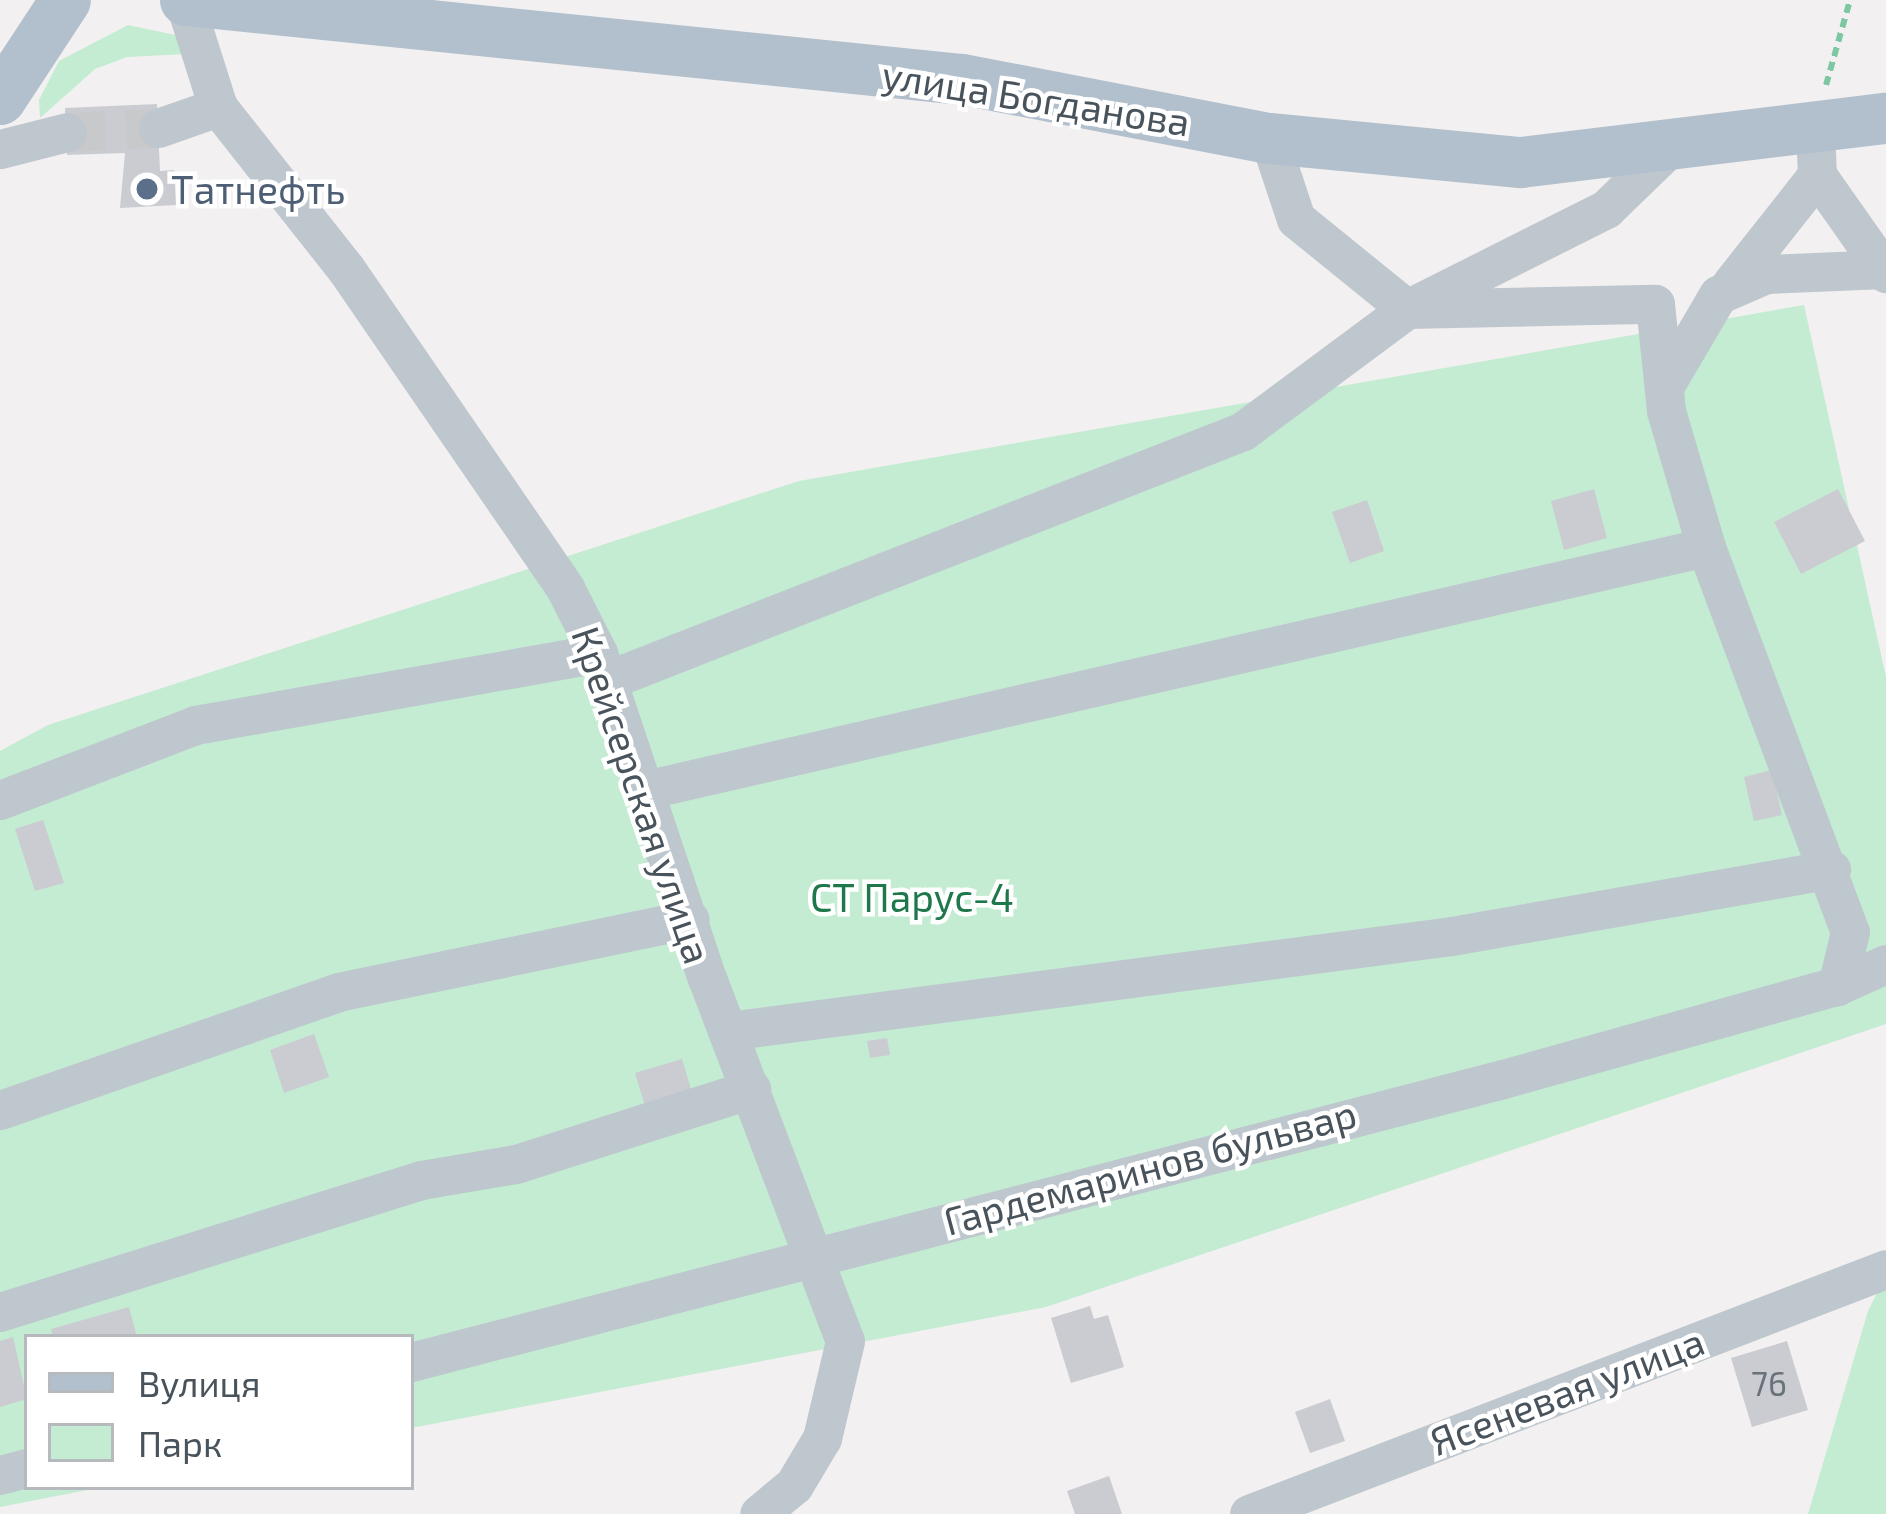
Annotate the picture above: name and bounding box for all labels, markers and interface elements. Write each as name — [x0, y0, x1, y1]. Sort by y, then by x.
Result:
street label: улица Богданова — [879, 51, 1193, 145]
place label: Татнефть — [171, 166, 345, 212]
marker: Татнефть — [134, 176, 160, 202]
street label: Крейсерская улица — [562, 620, 722, 970]
park label: СТ Парус-4 — [810, 874, 1014, 920]
street label: Гардемаринов бульвар — [939, 1089, 1361, 1245]
street label: Ясеневая улица — [1423, 1317, 1711, 1465]
legend — [24, 1334, 414, 1490]
text: Вулиця — [138, 1361, 261, 1404]
house number: 76 — [1751, 1364, 1787, 1404]
text: Парк — [138, 1421, 222, 1464]

